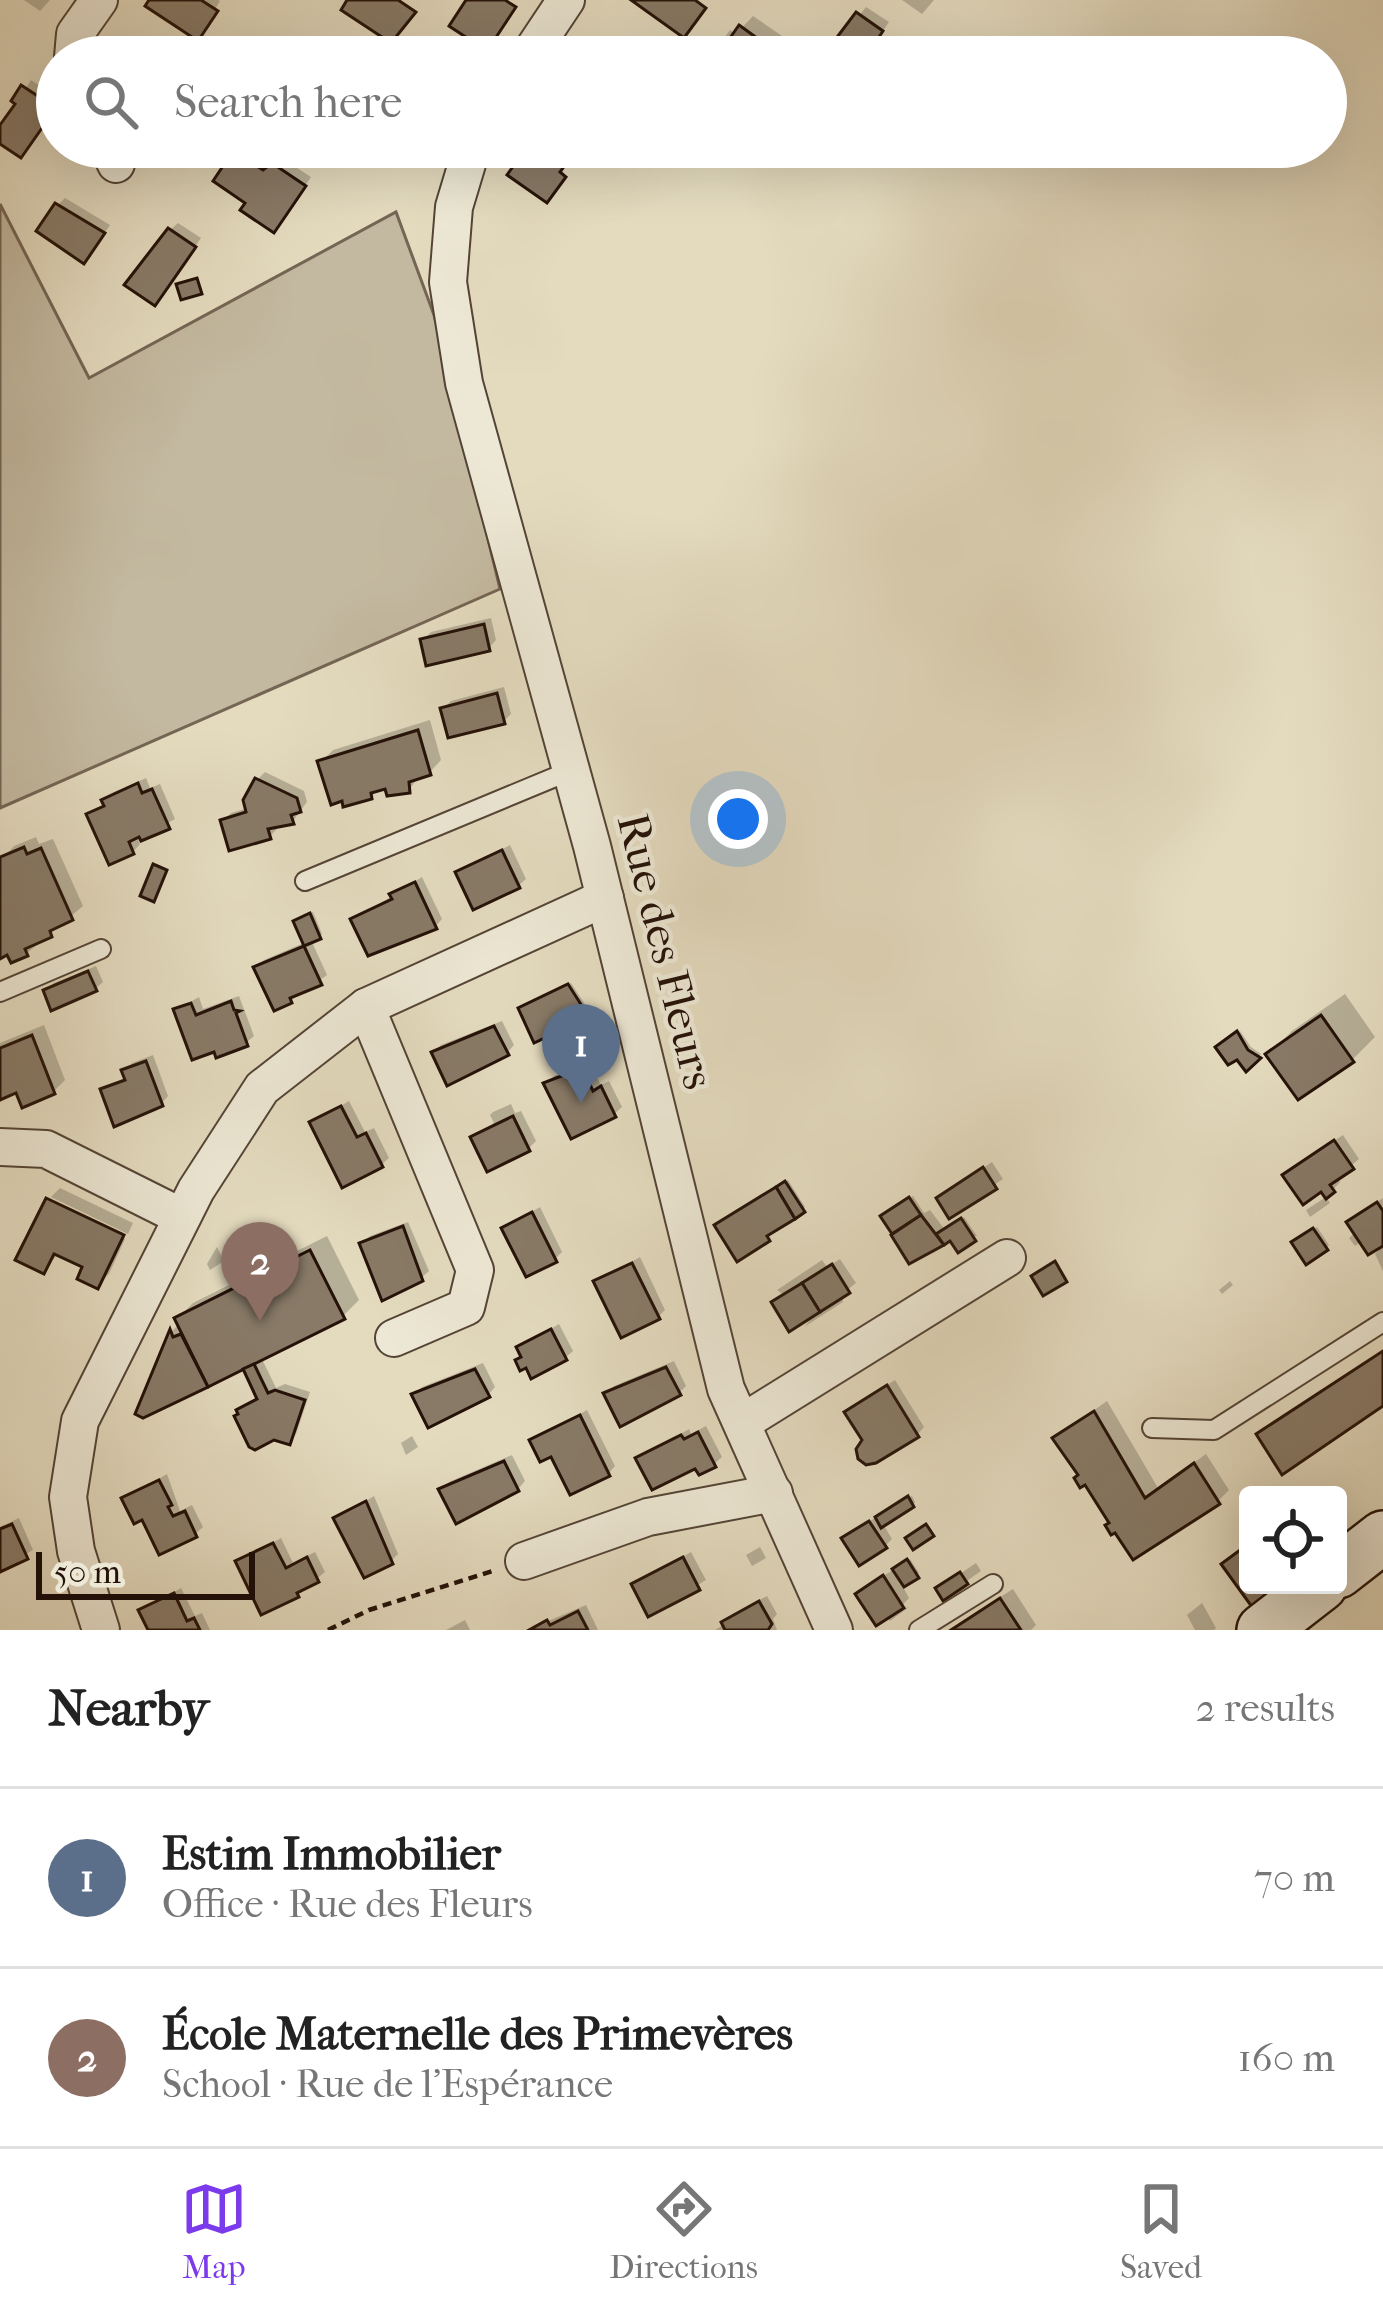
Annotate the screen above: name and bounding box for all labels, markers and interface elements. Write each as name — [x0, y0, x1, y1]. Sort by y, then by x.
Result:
search box — [36, 36, 1347, 168]
icon: search — [78, 69, 144, 135]
text: Search here — [174, 76, 402, 129]
your location — [708, 789, 768, 849]
street label: Rue des Fleurs — [606, 808, 725, 1095]
pin: 1 — [542, 1004, 620, 1103]
pin: 2 — [221, 1222, 299, 1321]
map controls — [1239, 1486, 1347, 1594]
button: locate — [1239, 1486, 1347, 1594]
scale bar — [36, 1546, 255, 1599]
text: 50 m — [54, 1553, 121, 1592]
text: Nearby — [48, 1678, 209, 1738]
text: 2 results — [1196, 1685, 1335, 1731]
text: Estim Immobilier — [162, 1828, 501, 1881]
text: 1 — [80, 1855, 94, 1901]
text: 70 m — [1254, 1855, 1335, 1901]
text: Office · Rue des Fleurs — [162, 1881, 533, 1927]
text: École Maternelle des Primevères — [162, 2008, 793, 2061]
text: 2 — [77, 2035, 97, 2081]
text: 160 m — [1238, 2035, 1335, 2081]
text: School · Rue de l'Espérance — [162, 2061, 613, 2107]
tab: Map — [181, 2176, 247, 2287]
tab: Directions — [609, 2176, 758, 2287]
tab: Saved — [1120, 2176, 1202, 2287]

